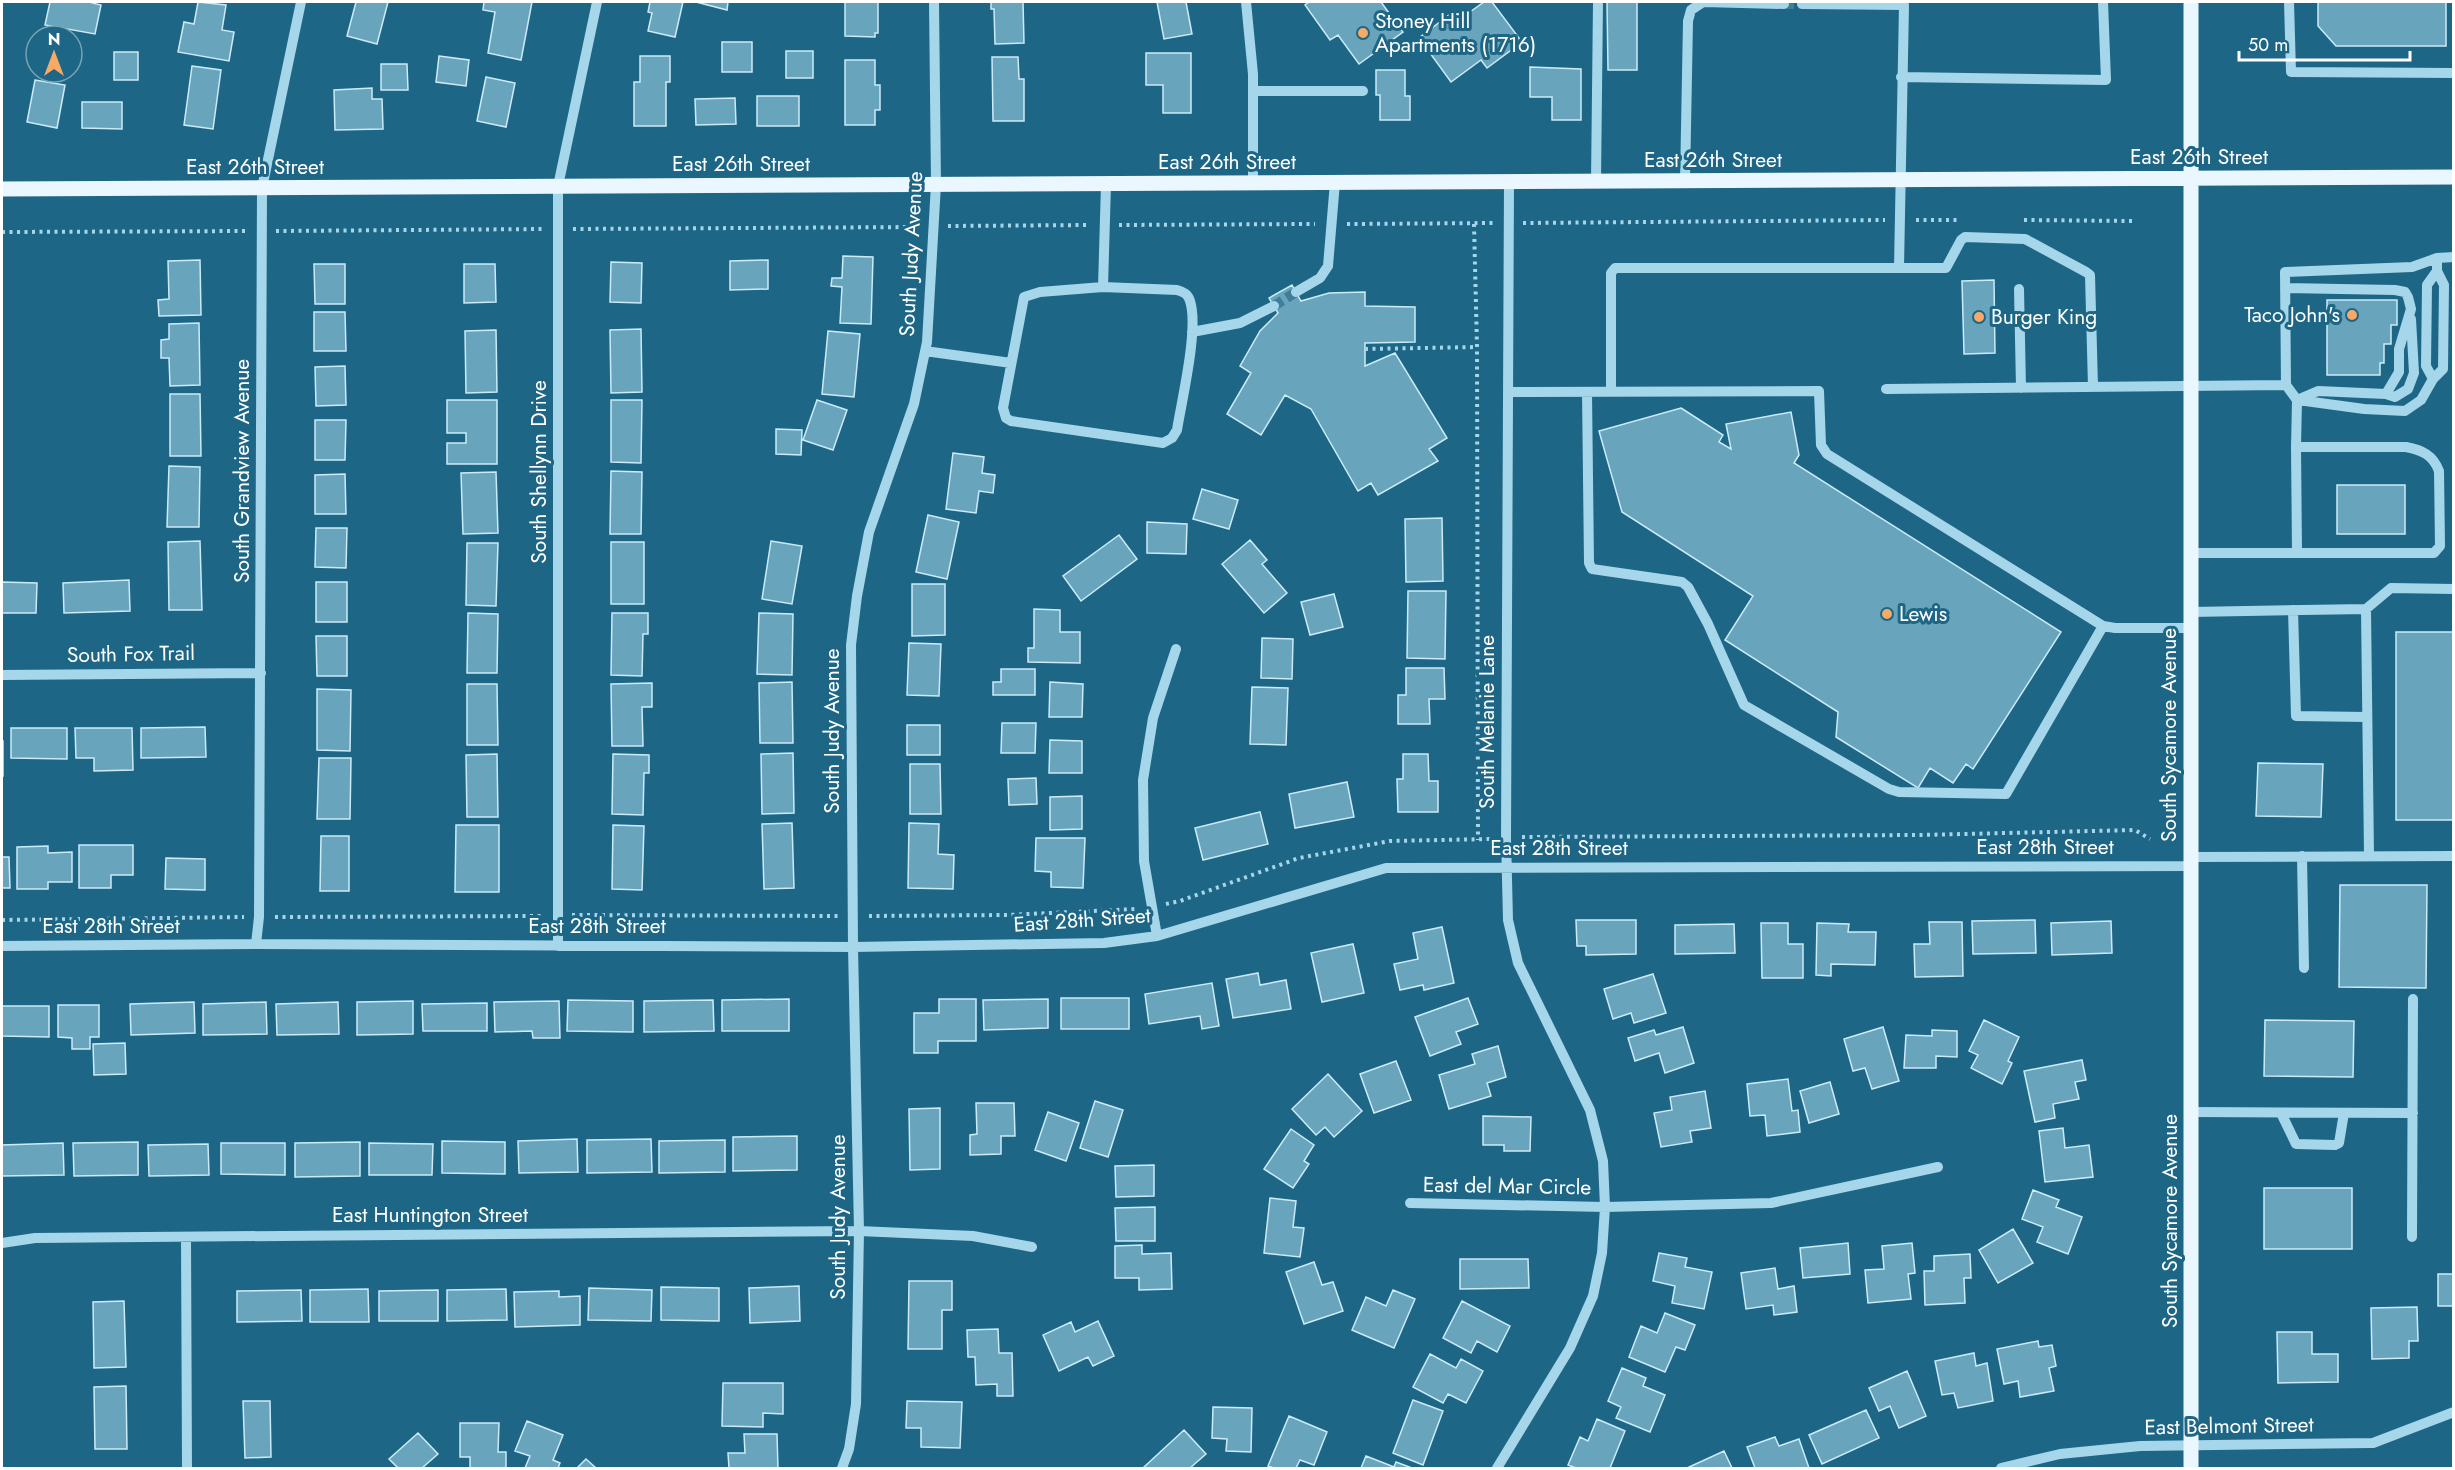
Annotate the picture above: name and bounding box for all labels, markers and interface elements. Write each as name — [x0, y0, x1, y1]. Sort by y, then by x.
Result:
place label: Stoney Hill Apartments (1716) — [1375, 6, 1536, 60]
north arrow — [24, 24, 84, 84]
scale bar — [2239, 24, 2410, 62]
marker: Stoney Hill Apartments (1716) — [1356, 26, 1370, 40]
text: N — [48, 28, 60, 51]
text: 50 m — [2248, 32, 2288, 58]
street label: East 26th Street — [2130, 142, 2268, 172]
street label: East 26th Street — [1644, 145, 1782, 175]
street label: East 26th Street — [1158, 147, 1296, 177]
street label: East 26th Street — [672, 149, 810, 179]
street label: East 26th Street — [186, 152, 324, 182]
street label: South Judy Avenue — [892, 170, 930, 337]
place label: Taco John's — [2244, 300, 2340, 330]
place label: Burger King — [1991, 302, 2097, 332]
marker: Taco John's — [2345, 308, 2359, 322]
marker: Burger King — [1972, 310, 1986, 324]
street label: South Grandview Avenue — [227, 359, 257, 583]
street label: South Shellynn Drive — [524, 380, 554, 564]
place label: Lewis — [1899, 599, 1947, 629]
marker: Lewis — [1880, 607, 1894, 621]
street label: South Sycamore Avenue — [2154, 628, 2184, 842]
street label: South Melanie Lane — [1472, 635, 1502, 809]
street label: South Fox Trail — [67, 638, 195, 670]
street label: South Judy Avenue — [817, 648, 847, 814]
street label: East 28th Street — [1976, 832, 2114, 862]
street label: East 28th Street — [1490, 833, 1628, 863]
street label: East 28th Street — [1012, 900, 1152, 940]
street label: East 28th Street — [42, 911, 180, 941]
street label: East 28th Street — [528, 911, 666, 941]
street label: South Sycamore Avenue — [2155, 1114, 2185, 1328]
street label: South Judy Avenue — [823, 1134, 853, 1300]
street label: East del Mar Circle — [1423, 1170, 1592, 1202]
street label: East Huntington Street — [332, 1200, 528, 1230]
street label: East Belmont Street — [2144, 1410, 2314, 1442]

